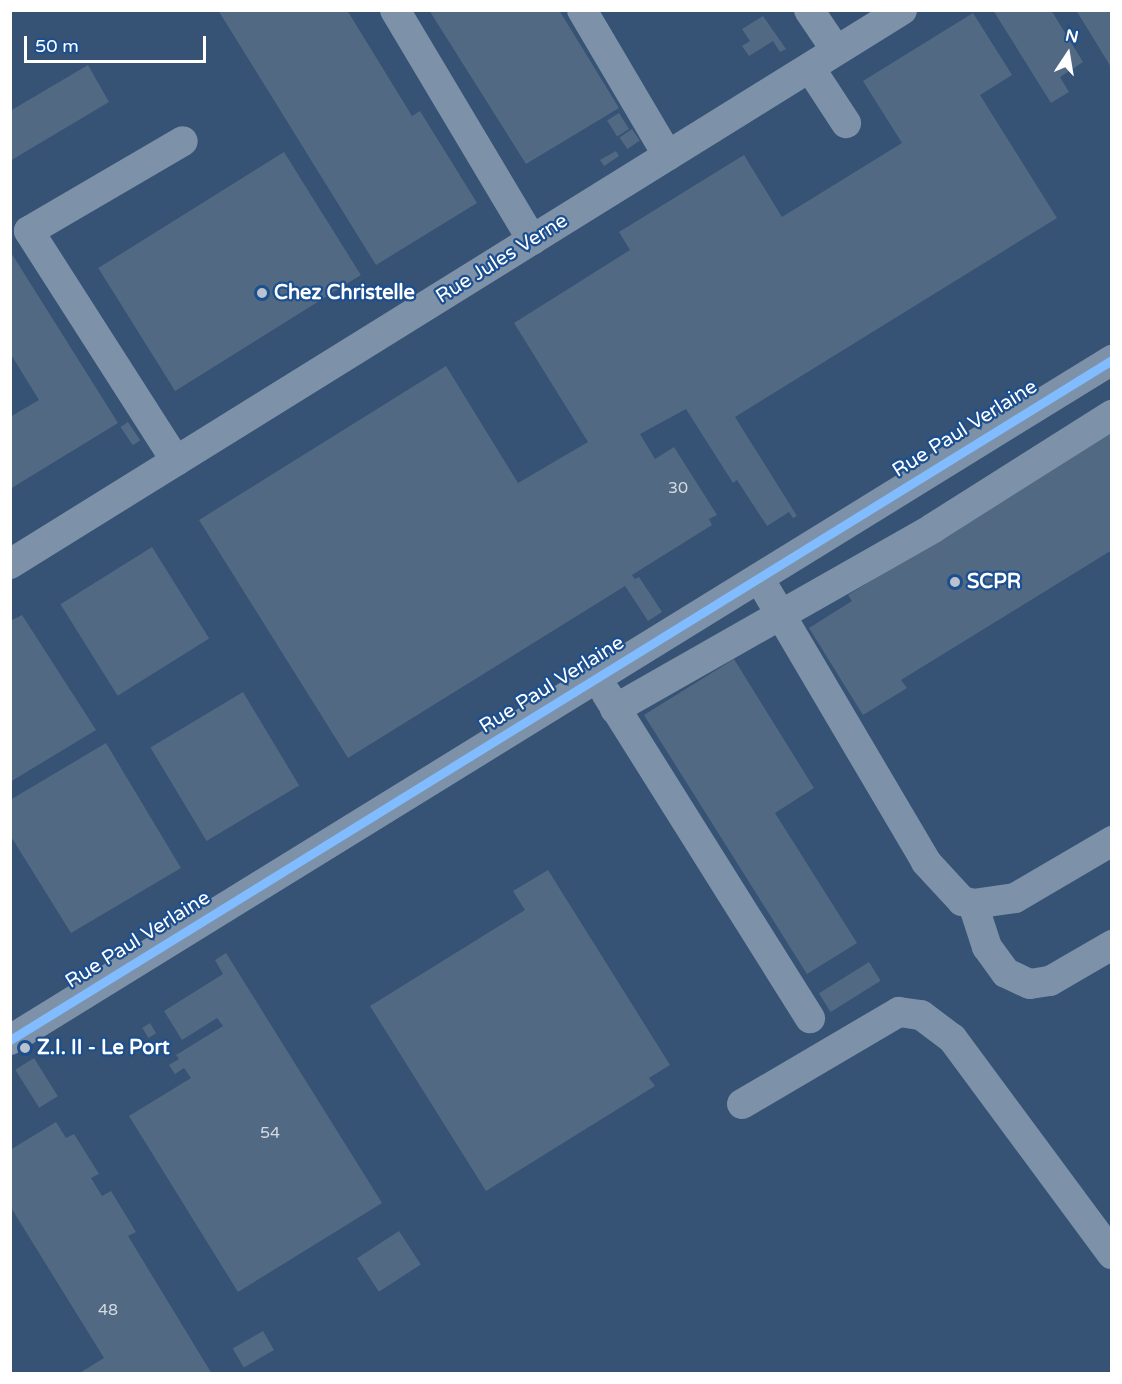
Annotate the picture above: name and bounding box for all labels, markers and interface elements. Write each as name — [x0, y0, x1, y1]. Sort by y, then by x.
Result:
scale bar — [27, 24, 208, 62]
north arrow — [1038, 24, 1098, 84]
text: N — [1063, 25, 1080, 48]
text: 50 m — [35, 35, 79, 57]
street label: Rue Jules Verne — [432, 209, 572, 309]
place label: Chez Christelle — [274, 281, 415, 305]
marker: Chez Christelle — [255, 286, 269, 300]
street label: Rue Paul Verlaine — [888, 375, 1042, 483]
house number: 30 — [668, 478, 688, 498]
place label: SCPR — [967, 570, 1021, 594]
marker: SCPR — [948, 575, 962, 589]
street label: Rue Paul Verlaine — [475, 631, 629, 739]
street label: Rue Paul Verlaine — [61, 886, 215, 994]
place label: Z.I. II - Le Port — [37, 1036, 170, 1060]
marker: Z.I. II - Le Port — [18, 1041, 32, 1055]
house number: 54 — [260, 1123, 280, 1143]
house number: 48 — [98, 1300, 118, 1320]

